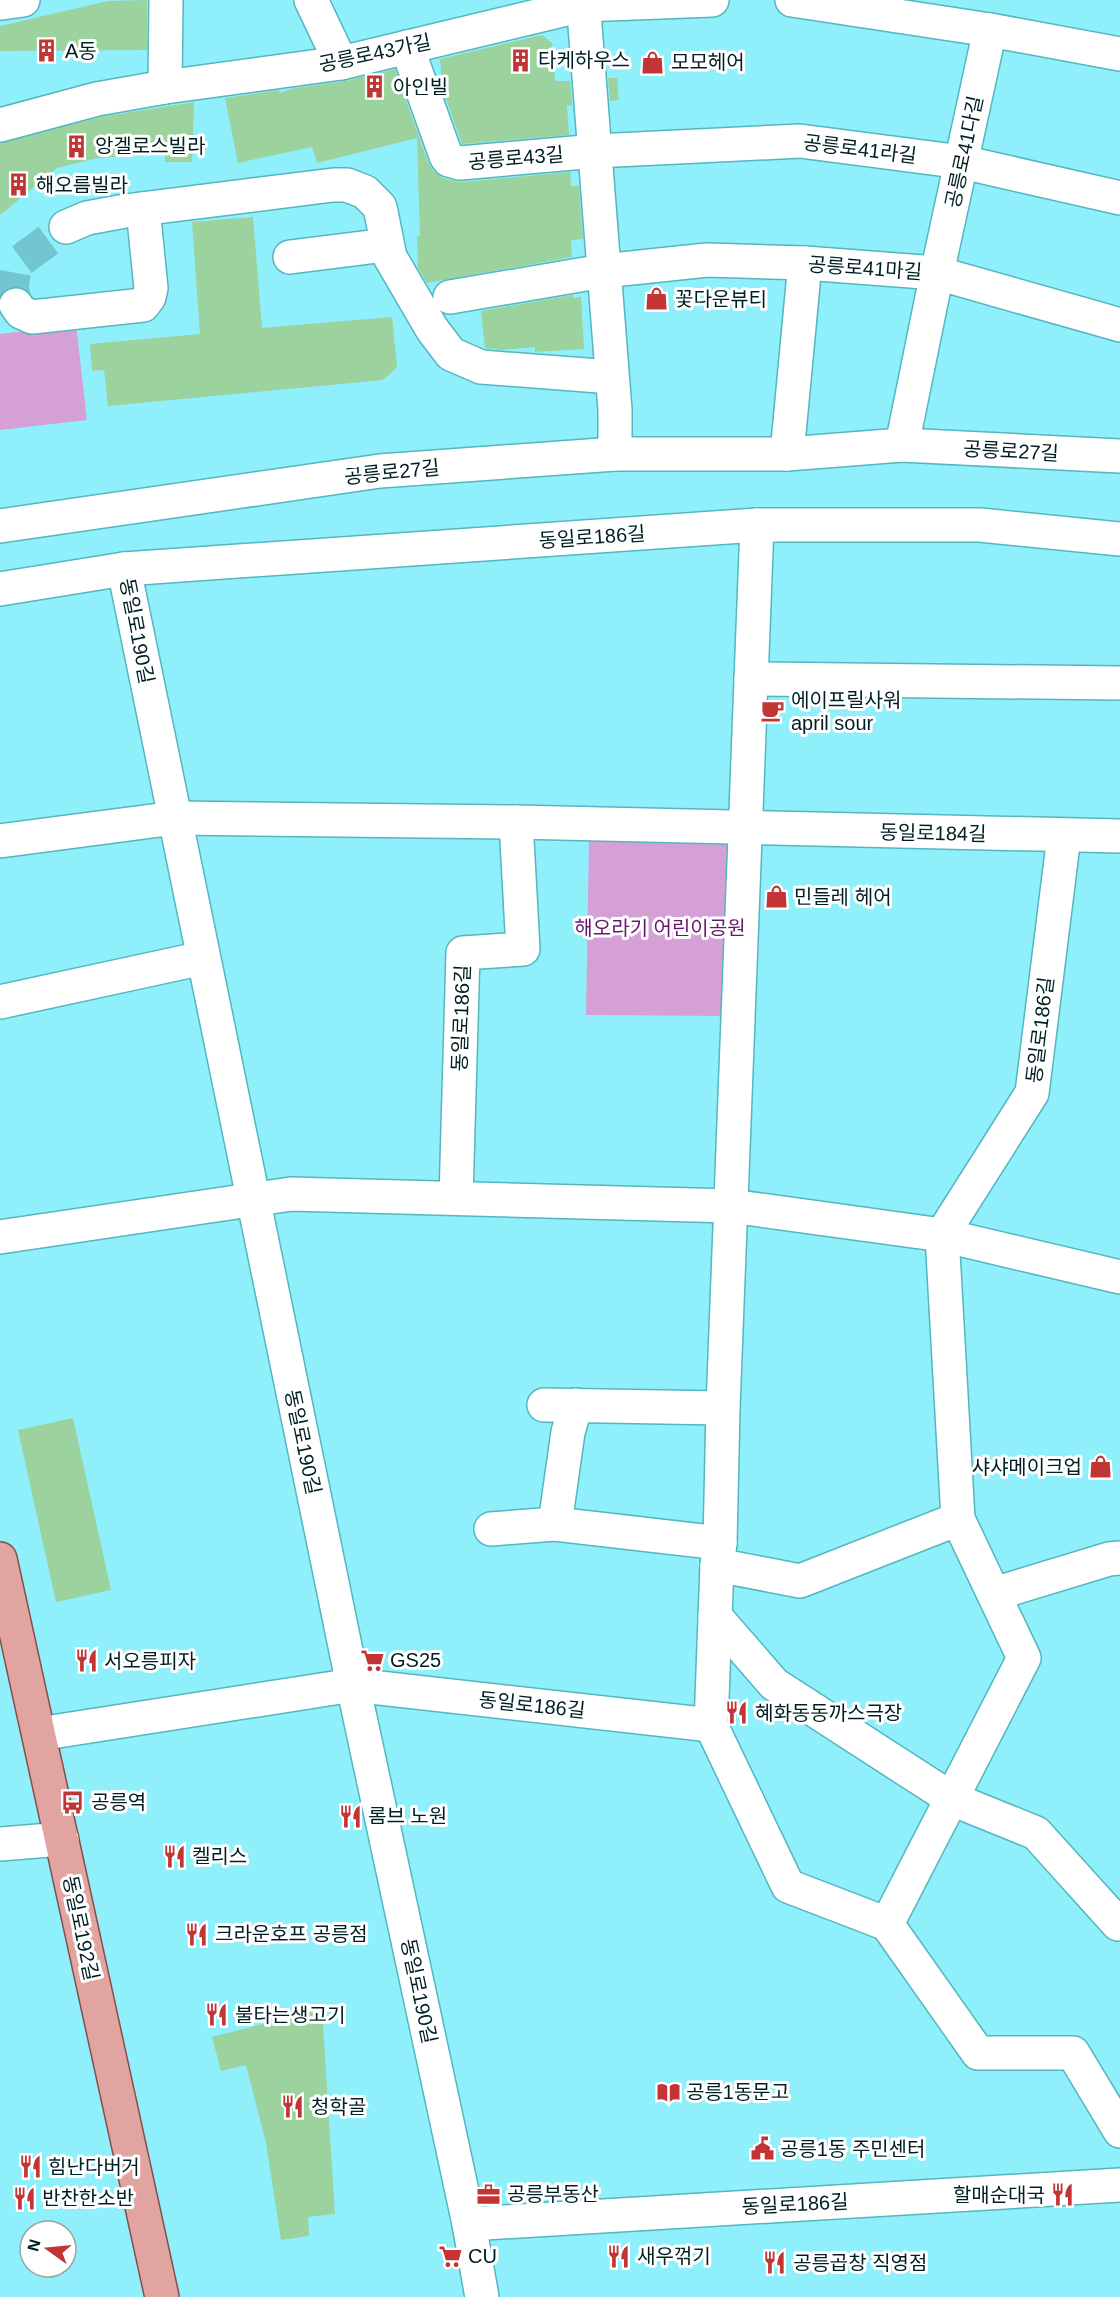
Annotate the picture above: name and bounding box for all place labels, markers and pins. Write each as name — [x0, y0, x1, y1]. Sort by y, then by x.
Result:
building icon: A동 — [34, 38, 60, 64]
place label: A동 — [65, 40, 97, 62]
building icon: 타케하우스 — [507, 47, 533, 73]
place label: 타케하우스 — [538, 49, 630, 71]
shop icon: 모모헤어 — [640, 49, 666, 75]
place label: 모모헤어 — [671, 51, 745, 73]
building icon: 아인빌 — [362, 74, 388, 100]
place label: 아인빌 — [393, 76, 448, 98]
building icon: 앙겔로스빌라 — [64, 133, 90, 159]
place label: 앙겔로스빌라 — [95, 135, 205, 157]
building icon: 해오름빌라 — [5, 172, 31, 198]
place label: 해오름빌라 — [36, 174, 128, 196]
shop icon: 꽃다운뷰티 — [644, 286, 670, 312]
place label: 꽃다운뷰티 — [675, 288, 767, 310]
place label: 에이프릴사워 april sour — [791, 689, 901, 734]
cafe icon: 에이프릴사워 april sour — [760, 698, 786, 724]
shop icon: 민들레 헤어 — [763, 884, 789, 910]
place label: 민들레 헤어 — [794, 886, 892, 908]
shop icon: 샤샤메이크업 — [1087, 1454, 1113, 1480]
place label: 샤샤메이크업 — [972, 1456, 1082, 1478]
supermarket icon: GS25 — [359, 1647, 385, 1673]
restaurant icon: 서오릉피자 — [73, 1648, 99, 1674]
place label: GS25 — [390, 1649, 441, 1671]
place label: 서오릉피자 — [104, 1650, 196, 1672]
restaurant icon: 혜화동동까스극장 — [724, 1700, 750, 1726]
place label: 혜화동동까스극장 — [755, 1702, 902, 1724]
bus stop icon: 공릉역 — [60, 1789, 86, 1815]
place label: 공릉역 — [91, 1791, 146, 1813]
restaurant icon: 롬브 노원 — [337, 1803, 363, 1829]
place label: 롬브 노원 — [368, 1805, 447, 1827]
restaurant icon: 켈리스 — [161, 1843, 187, 1869]
place label: 켈리스 — [192, 1845, 247, 1867]
restaurant icon: 크라운호프 공릉점 — [184, 1921, 210, 1947]
place label: 크라운호프 공릉점 — [215, 1923, 368, 1945]
restaurant icon: 불타는생고기 — [204, 2002, 230, 2028]
place label: 불타는생고기 — [235, 2004, 345, 2026]
library icon: 공릉1동문고 — [655, 2079, 681, 2105]
place label: 공릉1동문고 — [686, 2081, 789, 2103]
restaurant icon: 청학골 — [280, 2094, 306, 2120]
place label: 청학골 — [311, 2096, 366, 2118]
public building icon: 공릉1동 주민센터 — [749, 2136, 775, 2162]
place label: 공릉1동 주민센터 — [780, 2138, 925, 2160]
restaurant icon: 힘난다버거 — [17, 2154, 43, 2180]
place label: 힘난다버거 — [48, 2156, 140, 2178]
office icon: 공릉부동산 — [476, 2181, 502, 2207]
restaurant icon: 할매순대국 — [1050, 2182, 1076, 2208]
place label: 공릉부동산 — [507, 2183, 599, 2205]
place label: 할매순대국 — [953, 2184, 1045, 2206]
restaurant icon: 반찬한소반 — [11, 2185, 37, 2211]
place label: 반찬한소반 — [42, 2187, 134, 2209]
supermarket icon: CU — [437, 2243, 463, 2269]
restaurant icon: 새우꺾기 — [606, 2243, 632, 2269]
place label: CU — [468, 2245, 497, 2267]
place label: 새우꺾기 — [637, 2245, 711, 2267]
restaurant icon: 공릉곱창 직영점 — [762, 2250, 788, 2276]
place label: 공릉곱창 직영점 — [793, 2252, 927, 2274]

